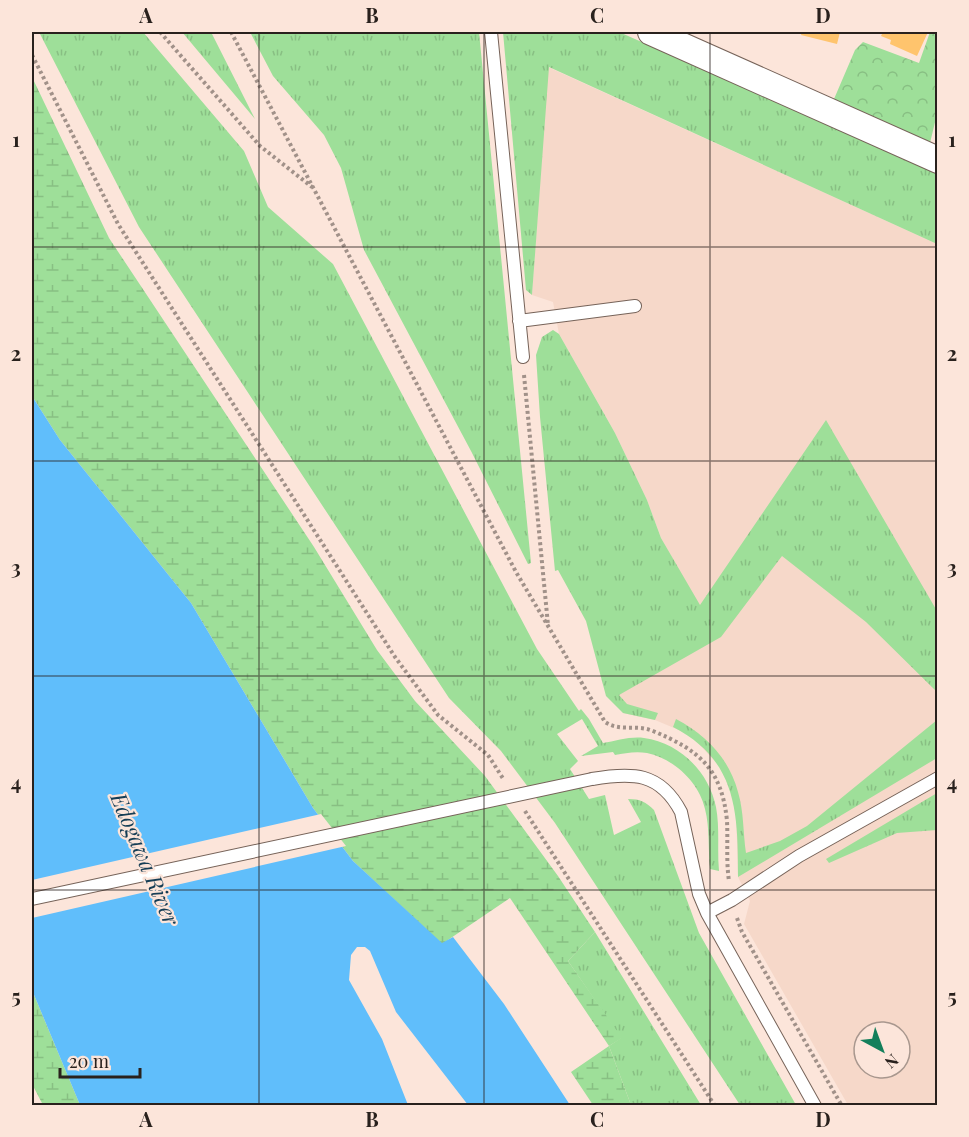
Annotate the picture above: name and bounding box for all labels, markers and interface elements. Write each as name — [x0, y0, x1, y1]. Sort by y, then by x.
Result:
text: A — [138, 1, 153, 28]
text: B — [365, 1, 379, 28]
text: C — [590, 1, 604, 28]
text: D — [815, 1, 831, 28]
text: 1 — [12, 125, 20, 152]
text: 1 — [948, 125, 956, 152]
text: 2 — [11, 339, 21, 366]
text: 2 — [947, 339, 957, 366]
text: 3 — [11, 553, 21, 580]
text: 3 — [947, 553, 957, 580]
text: 4 — [11, 768, 21, 795]
text: 4 — [947, 768, 957, 795]
water label: Edogawa River — [104, 787, 188, 930]
text: 5 — [11, 982, 21, 1009]
text: 5 — [947, 982, 957, 1009]
north arrow — [852, 1020, 912, 1080]
scale bar — [60, 1041, 140, 1079]
text: 20 m — [69, 1049, 109, 1073]
text: N — [881, 1050, 903, 1074]
text: A — [138, 1105, 153, 1132]
text: B — [365, 1105, 379, 1132]
text: C — [590, 1105, 604, 1132]
text: D — [815, 1105, 831, 1132]

